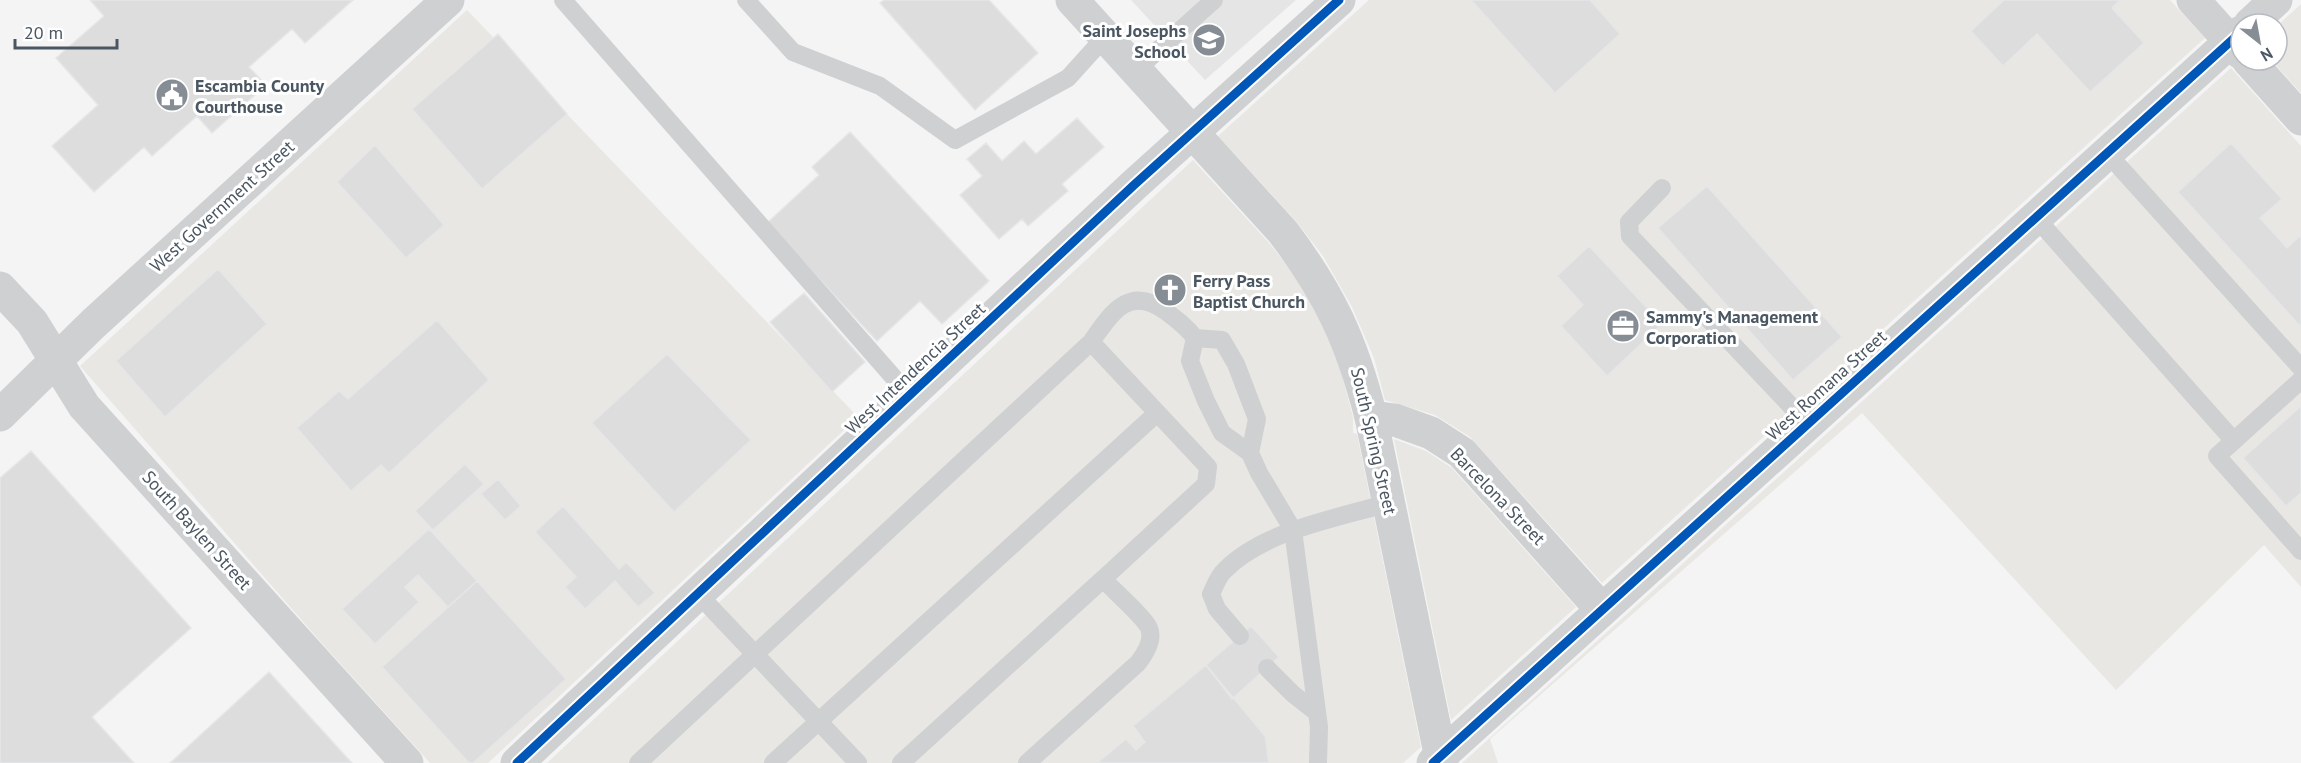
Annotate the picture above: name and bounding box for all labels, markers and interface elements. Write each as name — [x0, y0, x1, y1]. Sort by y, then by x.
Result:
scale bar — [15, 12, 117, 50]
north arrow — [2229, 12, 2289, 72]
place label: Saint Josephs School — [1083, 19, 1187, 63]
text: 20 m — [24, 21, 63, 44]
school or university icon: Saint Josephs School — [1191, 22, 1227, 58]
text: N — [2257, 44, 2276, 66]
place label: Escambia County Courthouse — [195, 74, 324, 118]
public building icon: Escambia County Courthouse — [154, 77, 190, 113]
street label: West Government Street — [145, 135, 299, 277]
place label: Ferry Pass Baptist Church — [1193, 269, 1305, 313]
church icon: Ferry Pass Baptist Church — [1152, 272, 1188, 308]
street label: West Intendencia Street — [840, 297, 990, 439]
place label: Sammy's Management Corporation — [1646, 305, 1819, 349]
office icon: Sammy's Management Corporation — [1605, 308, 1641, 344]
street label: West Romana Street — [1761, 325, 1891, 445]
street label: South Spring Street — [1346, 365, 1402, 517]
street label: Barcelona Street — [1446, 442, 1550, 550]
street label: South Baylen Street — [137, 466, 257, 594]

